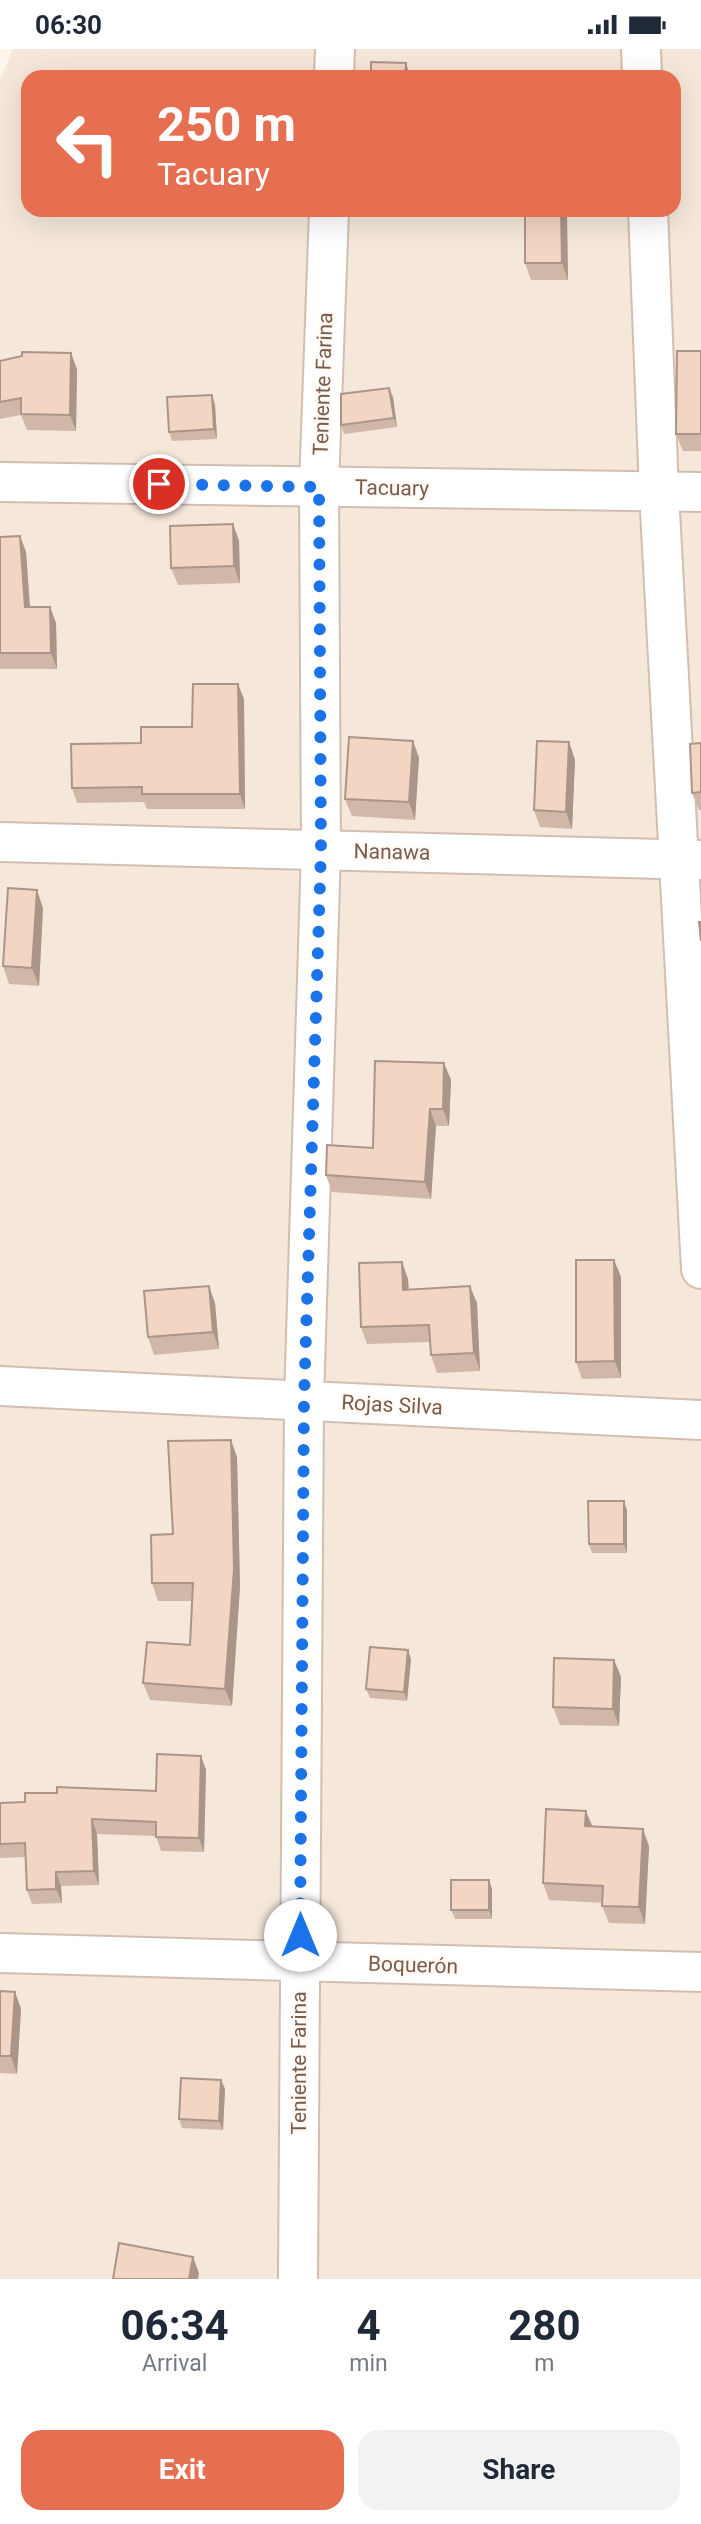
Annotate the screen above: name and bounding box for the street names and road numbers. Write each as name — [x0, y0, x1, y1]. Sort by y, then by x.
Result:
street label: Teniente Farina — [309, 312, 337, 456]
street label: Tacuary — [355, 475, 429, 501]
street label: Nanawa — [353, 839, 431, 865]
street label: Rojas Silva — [341, 1390, 443, 1420]
street label: Boquerón — [368, 1951, 458, 1979]
street label: Teniente Farina — [287, 1991, 311, 2135]

